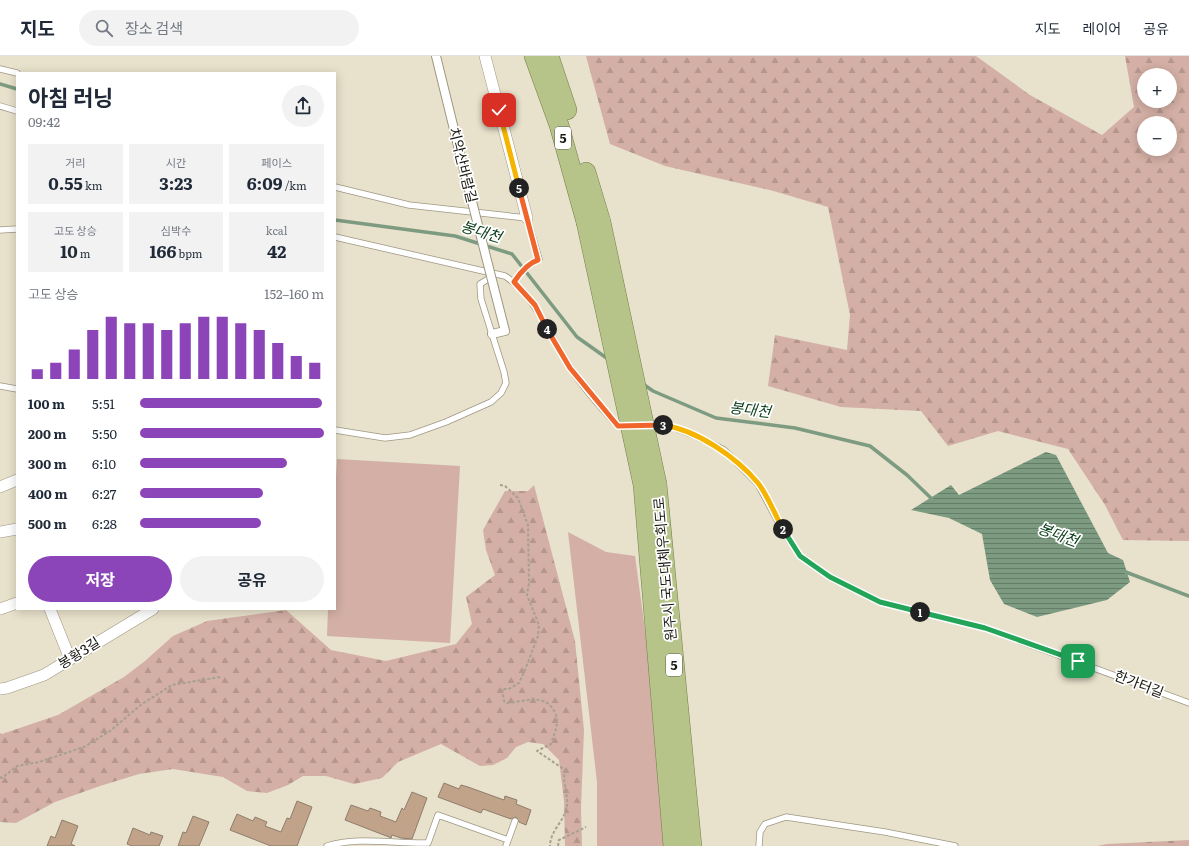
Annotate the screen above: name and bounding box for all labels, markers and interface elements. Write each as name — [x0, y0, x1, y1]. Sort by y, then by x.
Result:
search box — [79, 10, 359, 46]
text: 지도 — [20, 14, 55, 42]
text: 장소 검색 — [125, 16, 183, 39]
icon: search — [93, 17, 115, 39]
text: 지도 — [1035, 18, 1061, 38]
text: 레이어 — [1083, 18, 1121, 38]
text: 공유 — [1143, 18, 1169, 38]
map controls — [1137, 68, 1177, 156]
button: + — [1137, 68, 1177, 108]
text: 아침 러닝 — [28, 80, 113, 113]
button: share — [282, 85, 324, 127]
pin — [482, 93, 516, 127]
icon: check — [488, 99, 510, 121]
text: 09:42 — [28, 112, 60, 131]
button: − — [1137, 116, 1177, 156]
street label: 치악산바람길 — [445, 125, 483, 205]
road number: 5 — [555, 127, 571, 149]
text: 거리 — [65, 154, 85, 170]
text: 시간 — [166, 154, 186, 170]
text: 페이스 — [261, 154, 292, 170]
text: 0.55 — [48, 170, 83, 195]
text: 3:23 — [159, 170, 193, 195]
text: 6:09 — [247, 170, 282, 195]
text: km — [83, 177, 102, 193]
text: /km — [282, 177, 307, 193]
pin: 5 — [509, 178, 529, 198]
text: 5 — [516, 180, 522, 196]
water label: 봉대천 — [458, 214, 507, 248]
text: 고도 상승 — [54, 222, 97, 238]
text: 심박수 — [161, 222, 191, 238]
text: kcal — [266, 222, 288, 238]
text: 10 — [60, 238, 78, 263]
text: 166 — [149, 238, 176, 263]
text: 42 — [267, 238, 286, 263]
text: m — [78, 245, 91, 261]
text: bpm — [176, 245, 203, 261]
text: 고도 상승 — [28, 284, 78, 303]
text: 152–160 m — [264, 284, 324, 303]
pin: 4 — [537, 319, 557, 339]
text: 4 — [544, 321, 550, 337]
text: 100 m — [28, 394, 65, 413]
text: 5:51 — [92, 394, 115, 413]
water label: 봉대천 — [728, 395, 774, 423]
pin: 3 — [653, 415, 673, 435]
text: 3 — [660, 417, 666, 433]
text: 200 m — [28, 424, 67, 443]
text: 5:50 — [92, 424, 117, 443]
text: 300 m — [28, 454, 67, 473]
text: 6:10 — [92, 454, 116, 473]
text: 400 m — [28, 484, 67, 503]
text: 6:27 — [92, 484, 116, 503]
street label: 원주시 국도대체우회도로 — [648, 496, 680, 642]
text: 500 m — [28, 514, 67, 533]
text: 6:28 — [92, 514, 117, 533]
water label: 봉대천 — [1035, 516, 1084, 552]
pin: 2 — [773, 519, 793, 539]
text: 2 — [780, 521, 786, 537]
button: 저장 — [28, 556, 172, 602]
button: 공유 — [180, 556, 324, 602]
pin: 1 — [910, 602, 930, 622]
text: 1 — [918, 604, 922, 620]
street label: 봉황3길 — [54, 631, 103, 673]
pin — [1061, 644, 1095, 678]
icon: arrive — [1067, 650, 1089, 672]
road number: 5 — [666, 654, 682, 676]
street label: 한가터길 — [1112, 664, 1167, 702]

